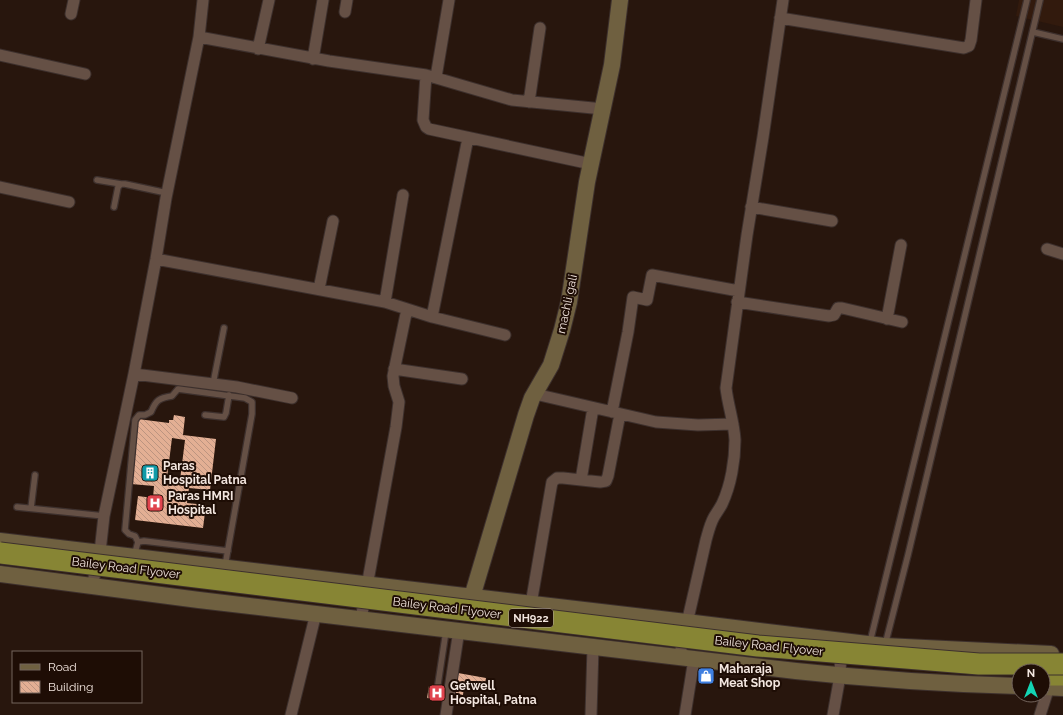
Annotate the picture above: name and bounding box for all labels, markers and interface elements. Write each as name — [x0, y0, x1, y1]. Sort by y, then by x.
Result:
street label: machli gali — [554, 273, 580, 335]
place label: Paras Hospital Patna — [163, 459, 247, 487]
building icon: Paras Hospital Patna — [140, 463, 160, 483]
place label: Paras HMRI Hospital — [168, 489, 233, 517]
hospital icon: Paras HMRI Hospital — [145, 493, 165, 513]
street label: Bailey Road Flyover — [71, 554, 182, 582]
street label: Bailey Road Flyover — [392, 594, 503, 622]
road number: NH922 — [509, 609, 553, 627]
street label: Bailey Road Flyover — [714, 633, 825, 659]
legend — [12, 651, 142, 703]
text: Road — [48, 660, 77, 674]
place label: Maharaja Meat Shop — [719, 662, 781, 690]
north arrow — [1011, 663, 1051, 703]
shop icon: Maharaja Meat Shop — [696, 666, 716, 686]
text: N — [1027, 667, 1035, 680]
place label: Getwell Hospital, Patna — [450, 679, 537, 707]
text: Building — [48, 680, 94, 694]
hospital icon: Getwell Hospital, Patna — [427, 683, 447, 703]

